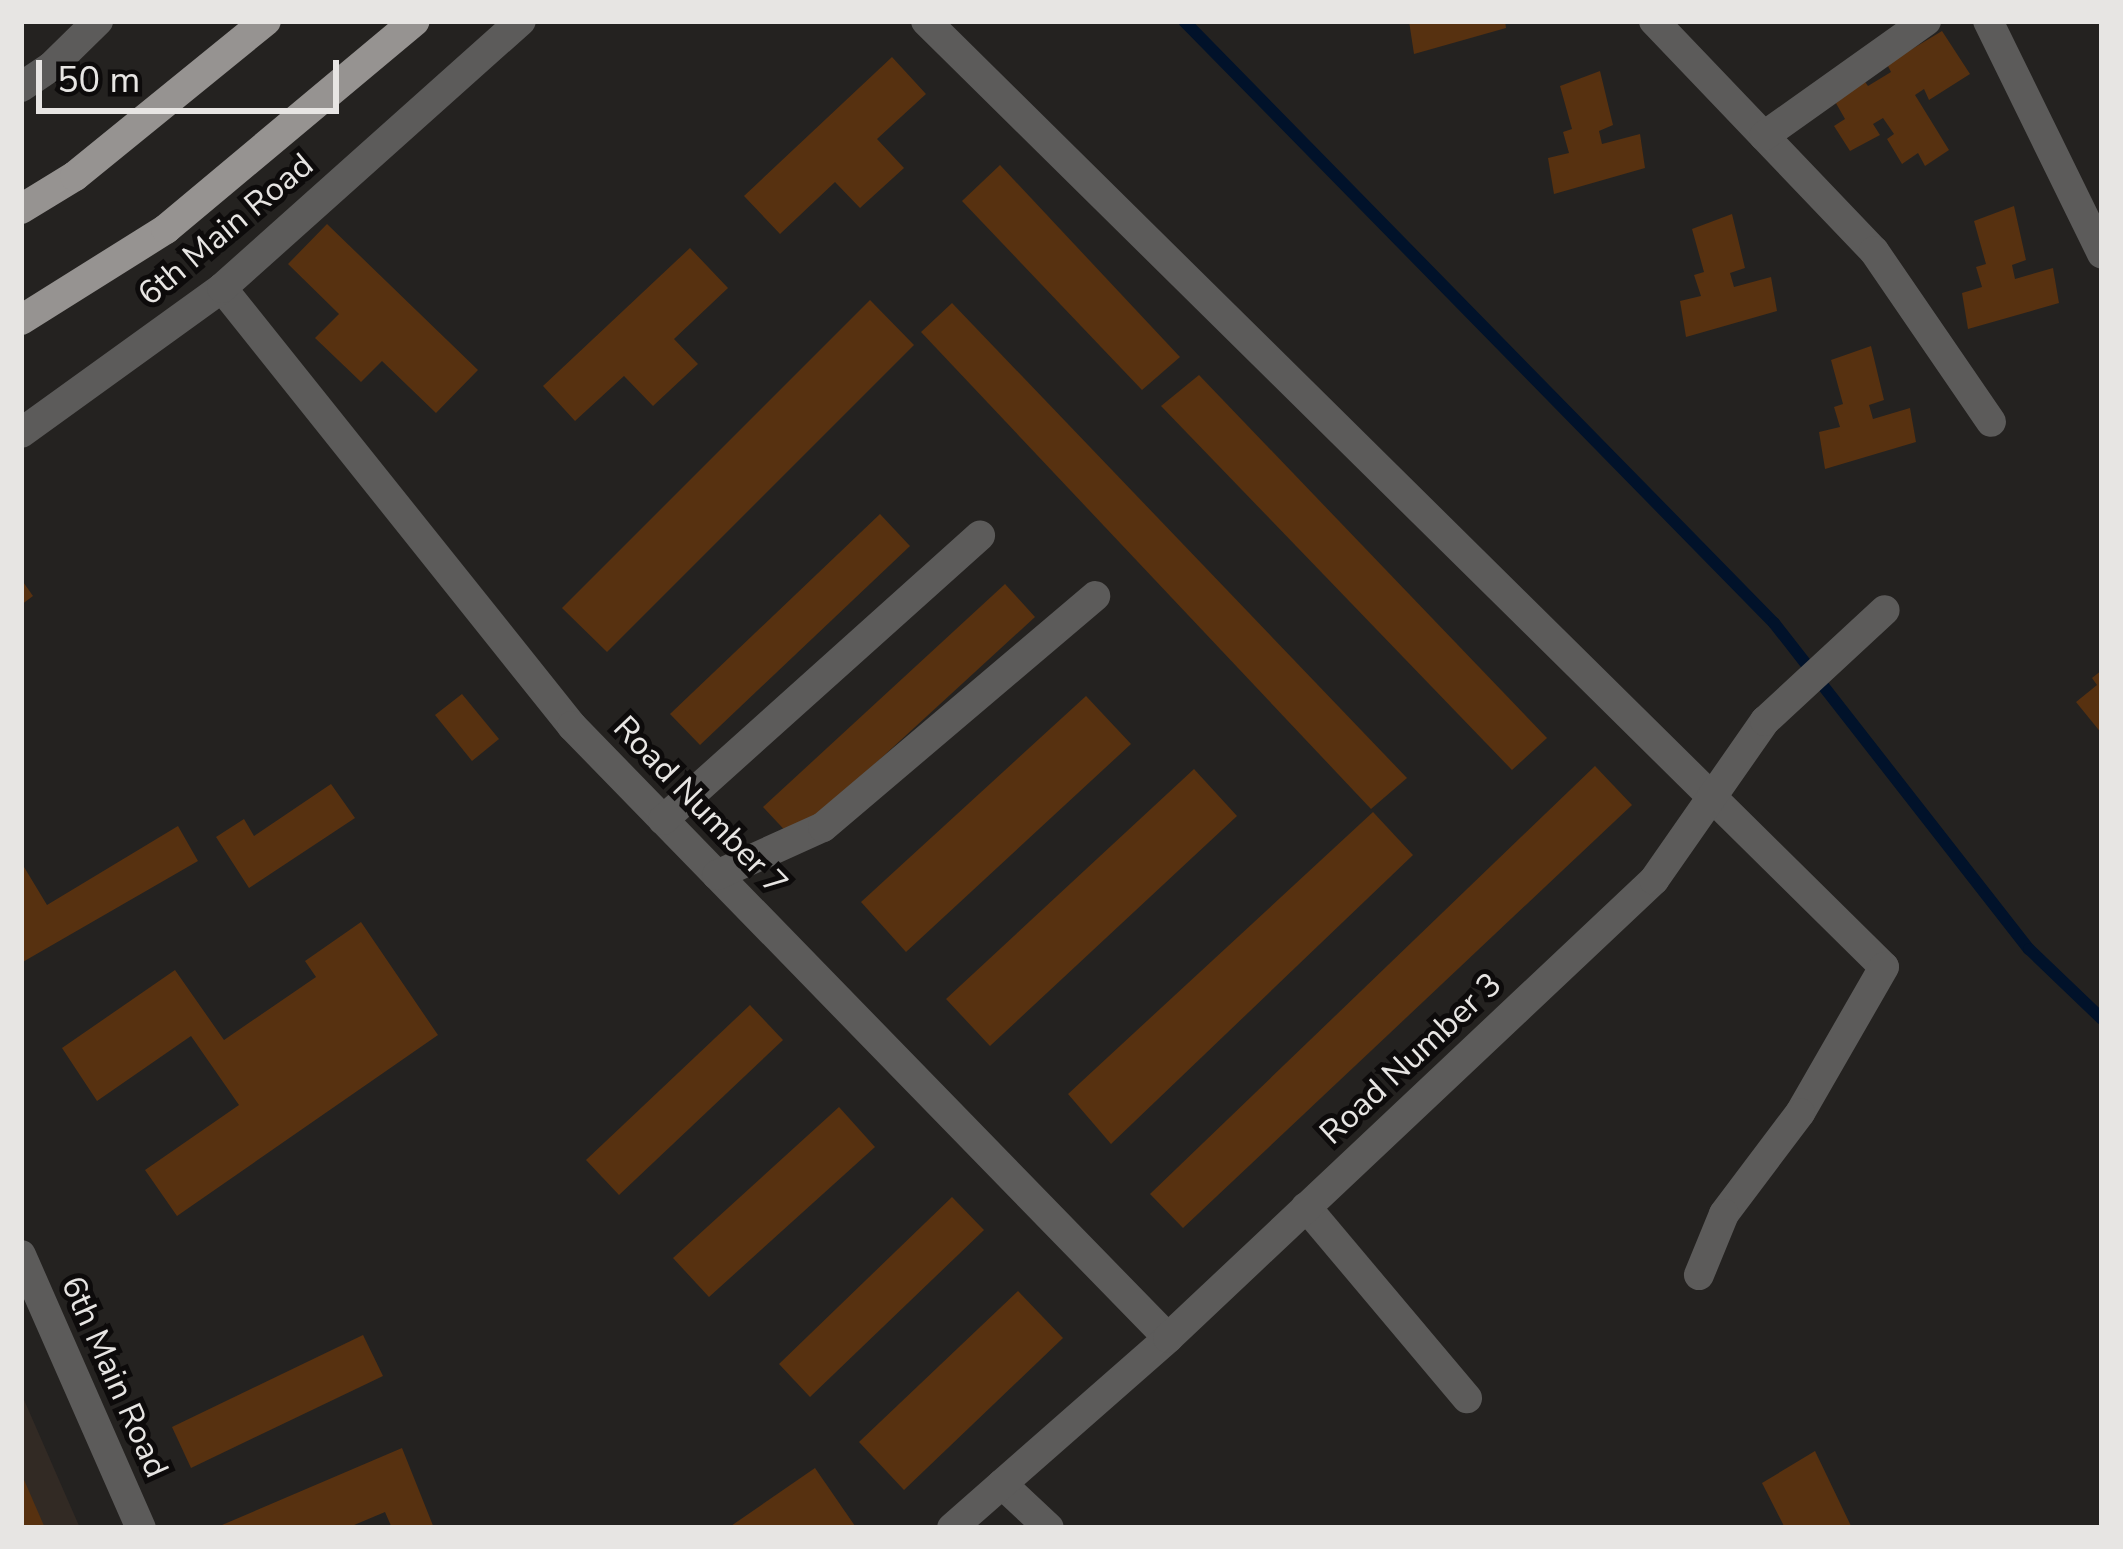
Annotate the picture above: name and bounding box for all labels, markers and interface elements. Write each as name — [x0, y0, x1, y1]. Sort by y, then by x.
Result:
scale bar — [42, 36, 345, 110]
text: 50 m — [57, 56, 140, 105]
street label: 6th Main Road — [131, 145, 321, 315]
street label: Road Number 7 — [605, 708, 795, 904]
street label: Road Number 3 — [1312, 965, 1510, 1153]
street label: 6th Main Road — [52, 1270, 176, 1484]

